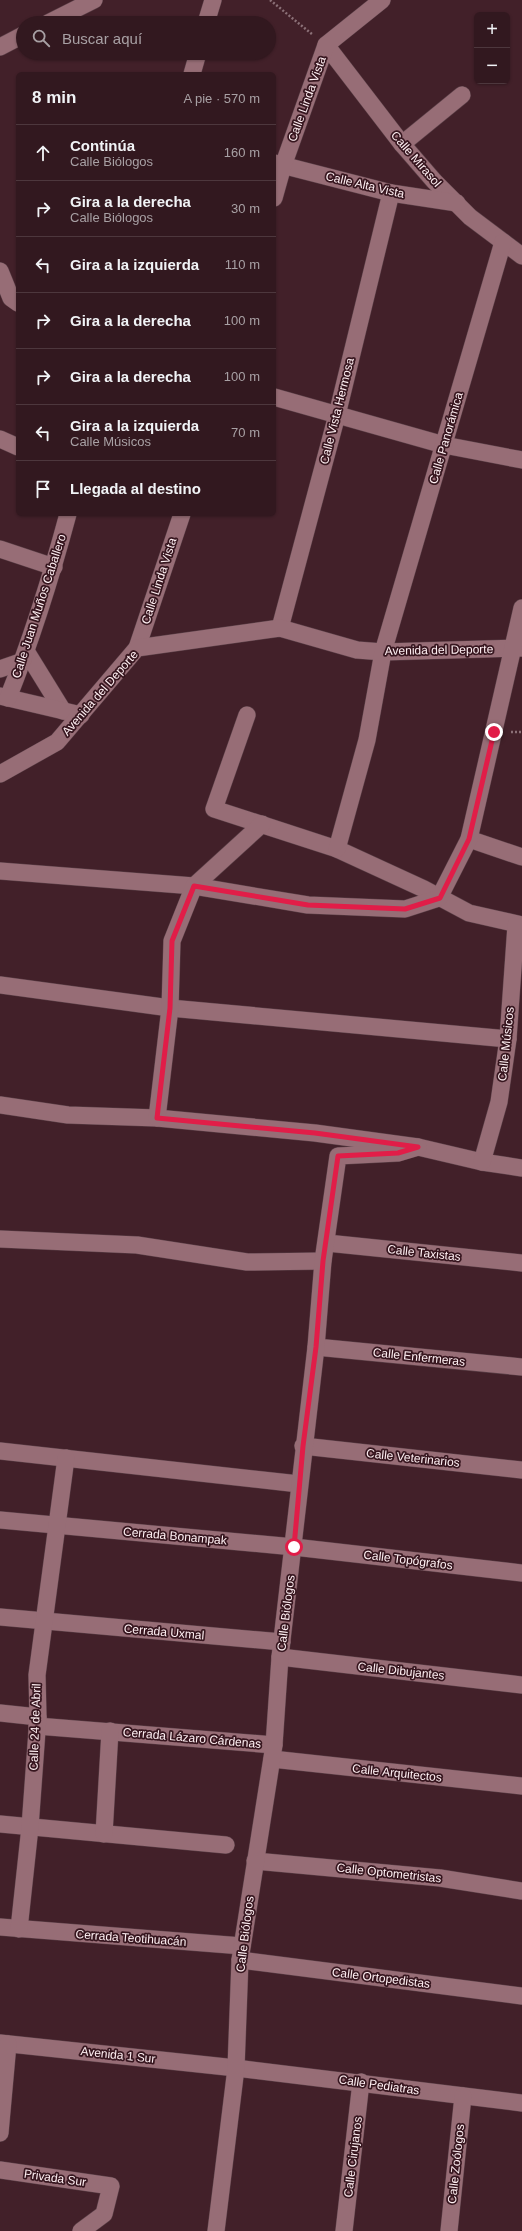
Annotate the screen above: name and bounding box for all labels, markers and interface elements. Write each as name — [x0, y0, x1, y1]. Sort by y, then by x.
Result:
map controls — [474, 12, 510, 84]
button: + — [474, 12, 510, 48]
search box — [16, 16, 276, 60]
icon: search — [30, 27, 52, 49]
text: Buscar aquí — [62, 30, 142, 47]
button: − — [474, 48, 510, 84]
street label: Calle Linda Vista — [285, 54, 329, 144]
text: 8 min — [32, 88, 76, 107]
text: A pie · 570 m — [183, 91, 260, 106]
street label: Calle Mirasol — [388, 128, 444, 190]
text: Continúa — [70, 137, 135, 154]
icon: ahead — [32, 142, 54, 164]
text: 160 m — [224, 145, 260, 160]
text: Calle Biólogos — [70, 154, 153, 169]
street label: Calle Alta Vista — [324, 169, 406, 201]
text: Gira a la derecha — [70, 193, 191, 210]
icon: right — [32, 198, 54, 220]
text: 30 m — [231, 201, 260, 216]
text: Calle Biólogos — [70, 210, 153, 225]
icon: left — [32, 254, 54, 276]
text: Gira a la izquierda — [70, 256, 199, 273]
text: 110 m — [225, 257, 260, 272]
icon: right — [32, 310, 54, 332]
text: Gira a la derecha — [70, 312, 191, 329]
text: 100 m — [224, 313, 260, 328]
street label: Calle Vista Hermosa — [317, 356, 357, 466]
icon: right — [32, 366, 54, 388]
text: Gira a la derecha — [70, 368, 191, 385]
text: 100 m — [224, 369, 260, 384]
street label: Calle Panorámica — [426, 390, 466, 485]
text: Gira a la izquierda — [70, 417, 199, 434]
icon: left — [32, 422, 54, 444]
text: 70 m — [231, 425, 260, 440]
text: Calle Músicos — [70, 434, 151, 449]
icon: arrive — [32, 478, 54, 500]
text: Llegada al destino — [70, 480, 201, 497]
street label: Calle Juan Muños Caballero — [9, 532, 69, 680]
street label: Calle Linda Vista — [138, 536, 180, 626]
street label: Avenida del Deporte — [385, 642, 494, 658]
street label: Avenida del Deporte — [59, 647, 141, 739]
route end — [485, 723, 503, 741]
street label: Calle Músicos — [495, 1006, 517, 1082]
street label: Calle Taxistas — [387, 1242, 461, 1264]
street label: Calle Enfermeras — [372, 1345, 466, 1369]
street label: Calle Veterinarios — [365, 1446, 461, 1470]
street label: Cerrada Bonampak — [123, 1524, 228, 1548]
route start — [285, 1538, 303, 1556]
street label: Calle Topógrafos — [363, 1548, 453, 1572]
street label: Calle Biólogos — [274, 1574, 298, 1652]
street label: Cerrada Uxmal — [123, 1622, 205, 1642]
street label: Calle Dibujantes — [357, 1659, 445, 1683]
street label: Calle 24 de Abril — [26, 1683, 44, 1771]
street label: Cerrada Lázaro Cárdenas — [122, 1725, 262, 1751]
street label: Calle Arquitectos — [351, 1761, 443, 1785]
street label: Calle Optometristas — [336, 1861, 442, 1885]
street label: Calle Biólogos — [233, 1895, 257, 1973]
street label: Cerrada Teotihuacán — [75, 1927, 187, 1949]
street label: Calle Ortopedistas — [331, 1965, 431, 1991]
street label: Avenida 1 Sur — [80, 2044, 156, 2066]
street label: Calle Pediatras — [338, 2072, 420, 2098]
street label: Calle Cirujanos — [341, 2116, 365, 2198]
street label: Calle Zoólogos — [445, 2123, 467, 2205]
street label: Privada Sur — [23, 2167, 87, 2189]

